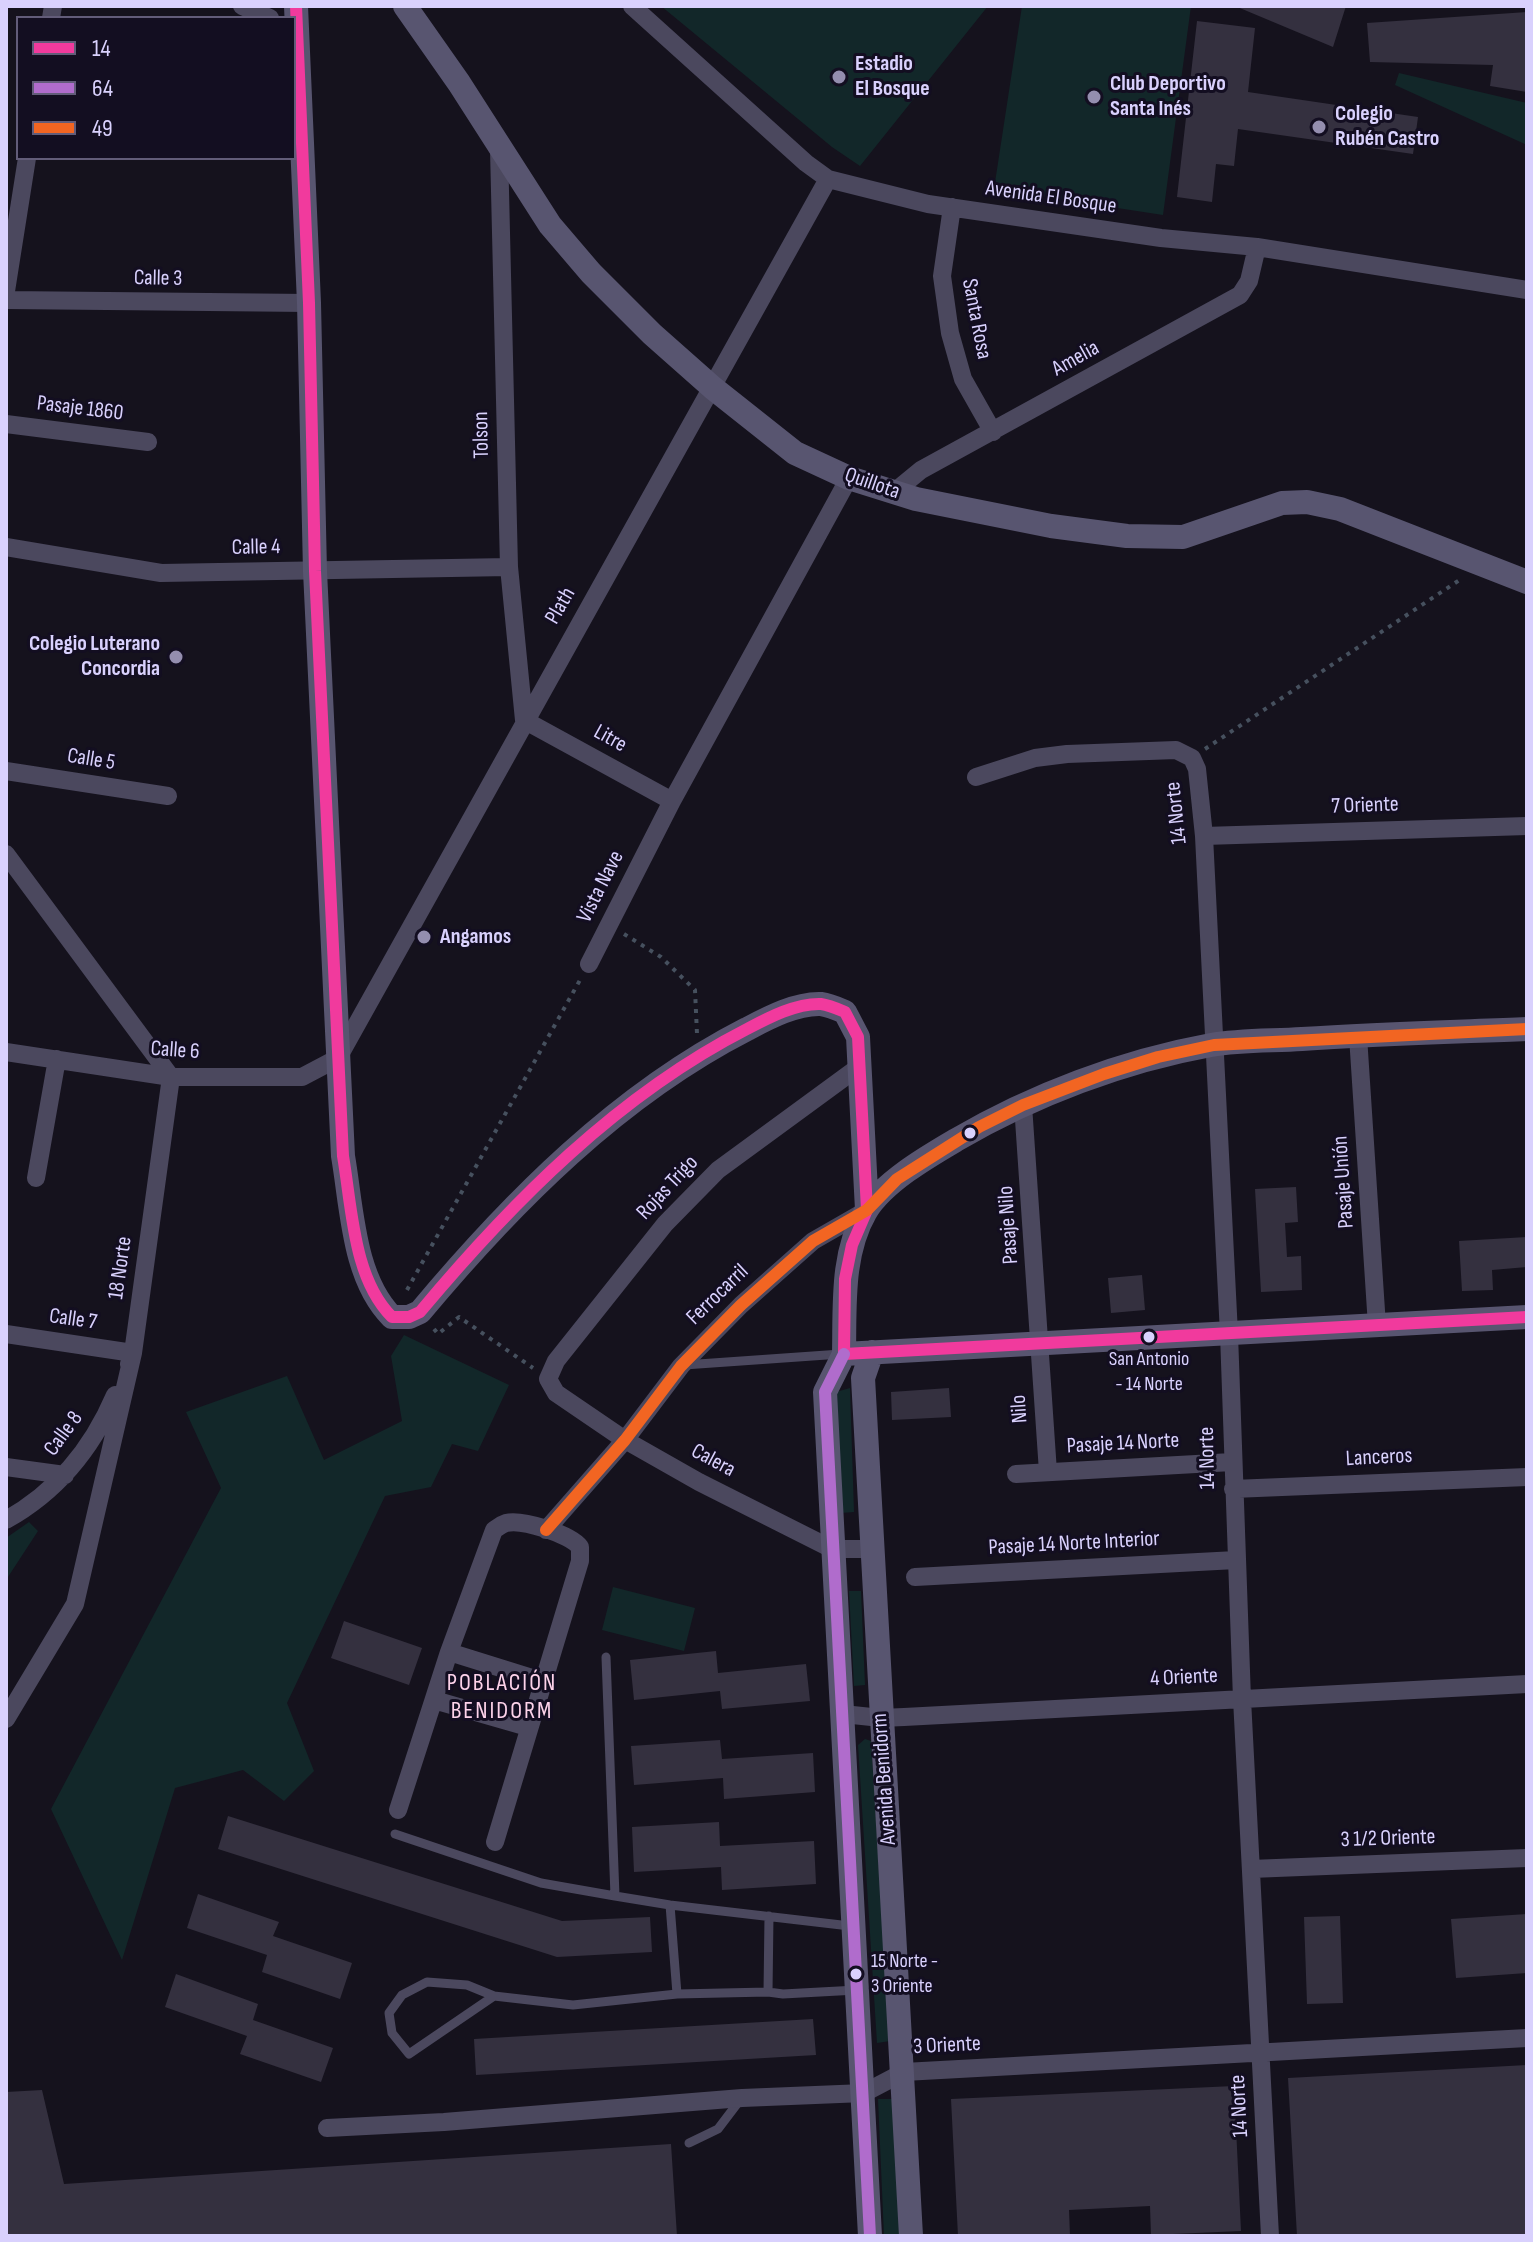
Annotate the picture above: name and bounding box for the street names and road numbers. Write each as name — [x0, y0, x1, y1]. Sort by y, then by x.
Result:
street label: Avenida El Bosque — [984, 176, 1118, 220]
street label: Calle 3 — [134, 265, 182, 293]
street label: Santa Rosa — [955, 277, 997, 361]
street label: Amelia — [1048, 335, 1104, 383]
street label: Pasaje 1860 — [35, 391, 125, 427]
street label: Tolson — [468, 411, 496, 459]
street label: Quillota — [841, 462, 903, 506]
street label: Calle 4 — [232, 534, 280, 562]
street label: Plath — [540, 583, 582, 629]
street label: Litre — [589, 719, 631, 759]
street label: Calle 5 — [65, 743, 117, 777]
street label: 14 Norte — [1161, 780, 1193, 846]
street label: 7 Oriente — [1331, 792, 1399, 820]
street label: Vista Nave — [572, 847, 630, 927]
street label: Calle 6 — [150, 1036, 200, 1066]
street label: Pasaje Unión — [1328, 1135, 1360, 1229]
street label: Rojas Trigo — [632, 1150, 704, 1226]
street label: Pasaje Nilo — [993, 1185, 1025, 1265]
street label: 18 Norte — [104, 1235, 138, 1301]
street label: Ferrocarril — [681, 1259, 755, 1331]
street label: Calle 7 — [47, 1304, 99, 1336]
street label: Nilo — [1006, 1394, 1034, 1424]
street label: Calle 8 — [39, 1406, 89, 1462]
street label: 14 Norte — [1194, 1426, 1222, 1490]
street label: Pasaje 14 Norte — [1066, 1428, 1180, 1460]
street label: Calera — [686, 1439, 740, 1483]
street label: Lanceros — [1345, 1443, 1413, 1473]
street label: Pasaje 14 Norte Interior — [988, 1526, 1160, 1562]
street label: 4 Oriente — [1149, 1663, 1219, 1693]
street label: Avenida Benidorm — [867, 1712, 903, 1846]
street label: 3 1/2 Oriente — [1340, 1824, 1436, 1854]
street label: 3 Oriente — [912, 2031, 982, 2061]
street label: 14 Norte — [1225, 2074, 1255, 2138]

